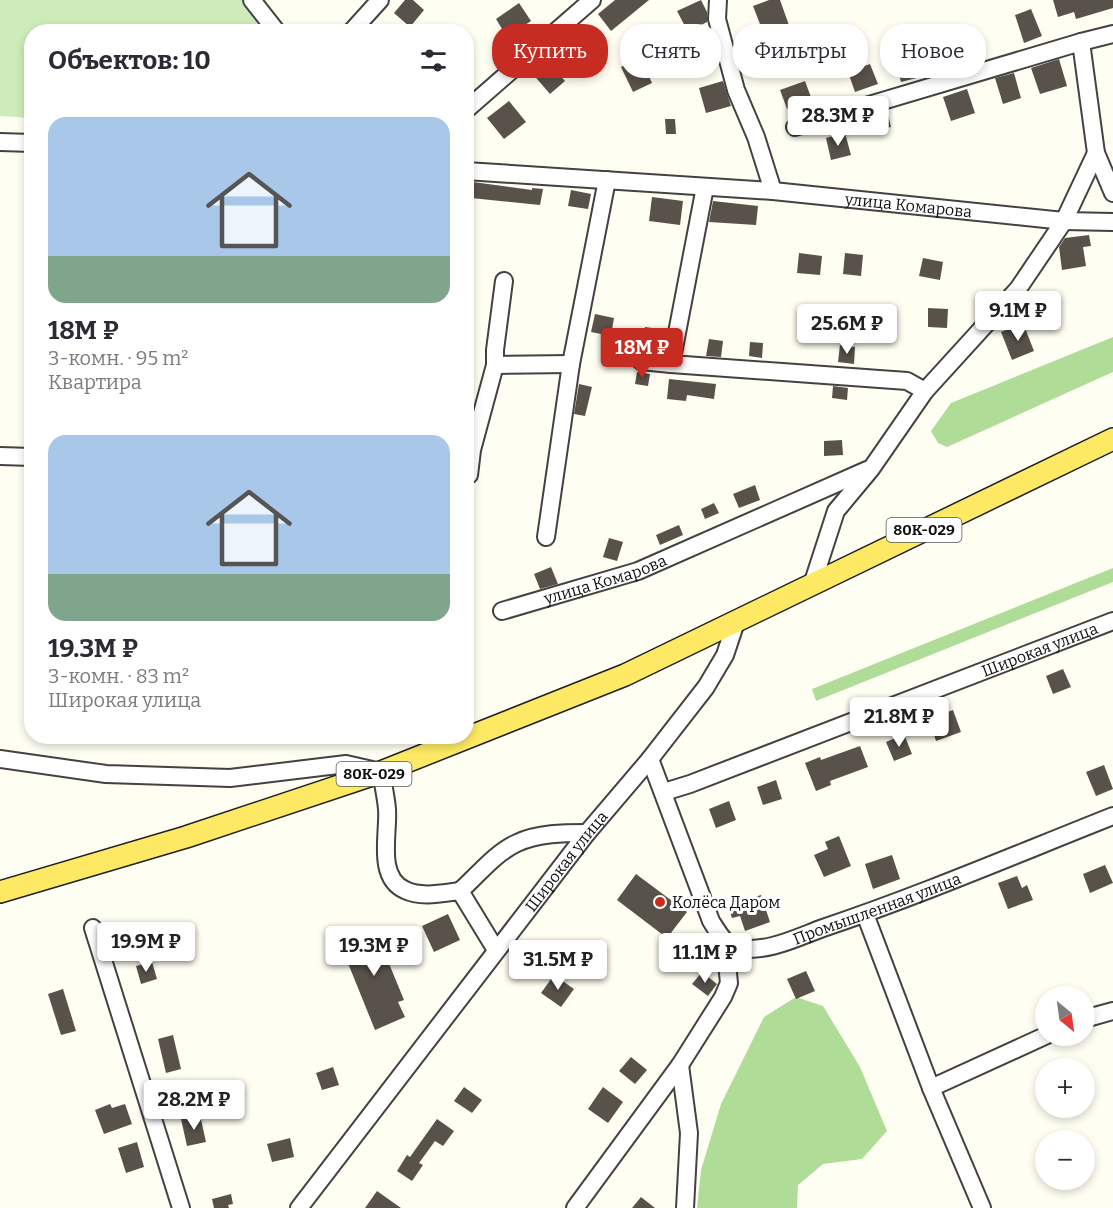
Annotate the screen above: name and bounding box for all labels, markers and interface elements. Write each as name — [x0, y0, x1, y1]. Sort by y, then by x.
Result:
chip: Купить — [492, 24, 608, 78]
chip: Снять — [620, 24, 721, 78]
chip: Фильтры — [733, 24, 868, 78]
chip: Новое — [880, 24, 986, 78]
icon: filters — [417, 44, 450, 77]
text: Объектов: 10 — [48, 45, 211, 76]
pin: 28.3M ₽ — [783, 96, 893, 147]
text: 28.3M ₽ — [802, 103, 874, 127]
icon: home — [195, 156, 303, 264]
street label: улица Комарова — [843, 189, 973, 221]
pin: 9.1M ₽ — [969, 291, 1067, 342]
text: 9.1M ₽ — [989, 298, 1047, 322]
pin: 25.6M ₽ — [792, 304, 902, 355]
text: 25.6M ₽ — [811, 311, 883, 335]
text: 18M ₽ — [48, 315, 119, 346]
pin: 18M ₽ — [600, 328, 684, 379]
text: 18M ₽ — [615, 335, 669, 359]
text: 3-комн. · 95 m² — [48, 346, 188, 370]
text: Квартира — [48, 370, 142, 394]
icon: home — [195, 474, 303, 582]
road number: 80К-029 — [886, 518, 962, 542]
street label: улица Комарова — [541, 550, 670, 608]
street label: Широкая улица — [979, 618, 1101, 680]
text: 19.3M ₽ — [48, 633, 138, 664]
text: 3-комн. · 83 m² — [48, 664, 189, 688]
text: Широкая улица — [48, 688, 201, 712]
pin: 21.8M ₽ — [844, 697, 954, 748]
text: 21.8M ₽ — [864, 704, 934, 728]
road number: 80К-029 — [336, 762, 412, 786]
street label: Широкая улица — [521, 806, 612, 915]
street label: Промышленная улица — [790, 868, 964, 948]
place label: Колёса Даром — [672, 893, 780, 912]
marker: Колёса Даром — [653, 895, 667, 909]
pin: 19.9M ₽ — [91, 922, 201, 973]
pin: 19.3M ₽ — [319, 926, 429, 977]
text: 19.9M ₽ — [111, 929, 181, 953]
text: 19.3M ₽ — [339, 933, 409, 957]
pin: 11.1M ₽ — [650, 933, 760, 984]
pin: 31.5M ₽ — [503, 940, 613, 991]
text: 11.1M ₽ — [673, 940, 737, 964]
text: 31.5M ₽ — [523, 947, 593, 971]
north arrow — [1035, 986, 1095, 1046]
map controls — [1035, 986, 1095, 1190]
button: + — [1035, 1058, 1095, 1118]
pin: 28.2M ₽ — [139, 1080, 249, 1131]
text: 28.2M ₽ — [158, 1087, 230, 1111]
button: − — [1035, 1130, 1095, 1190]

